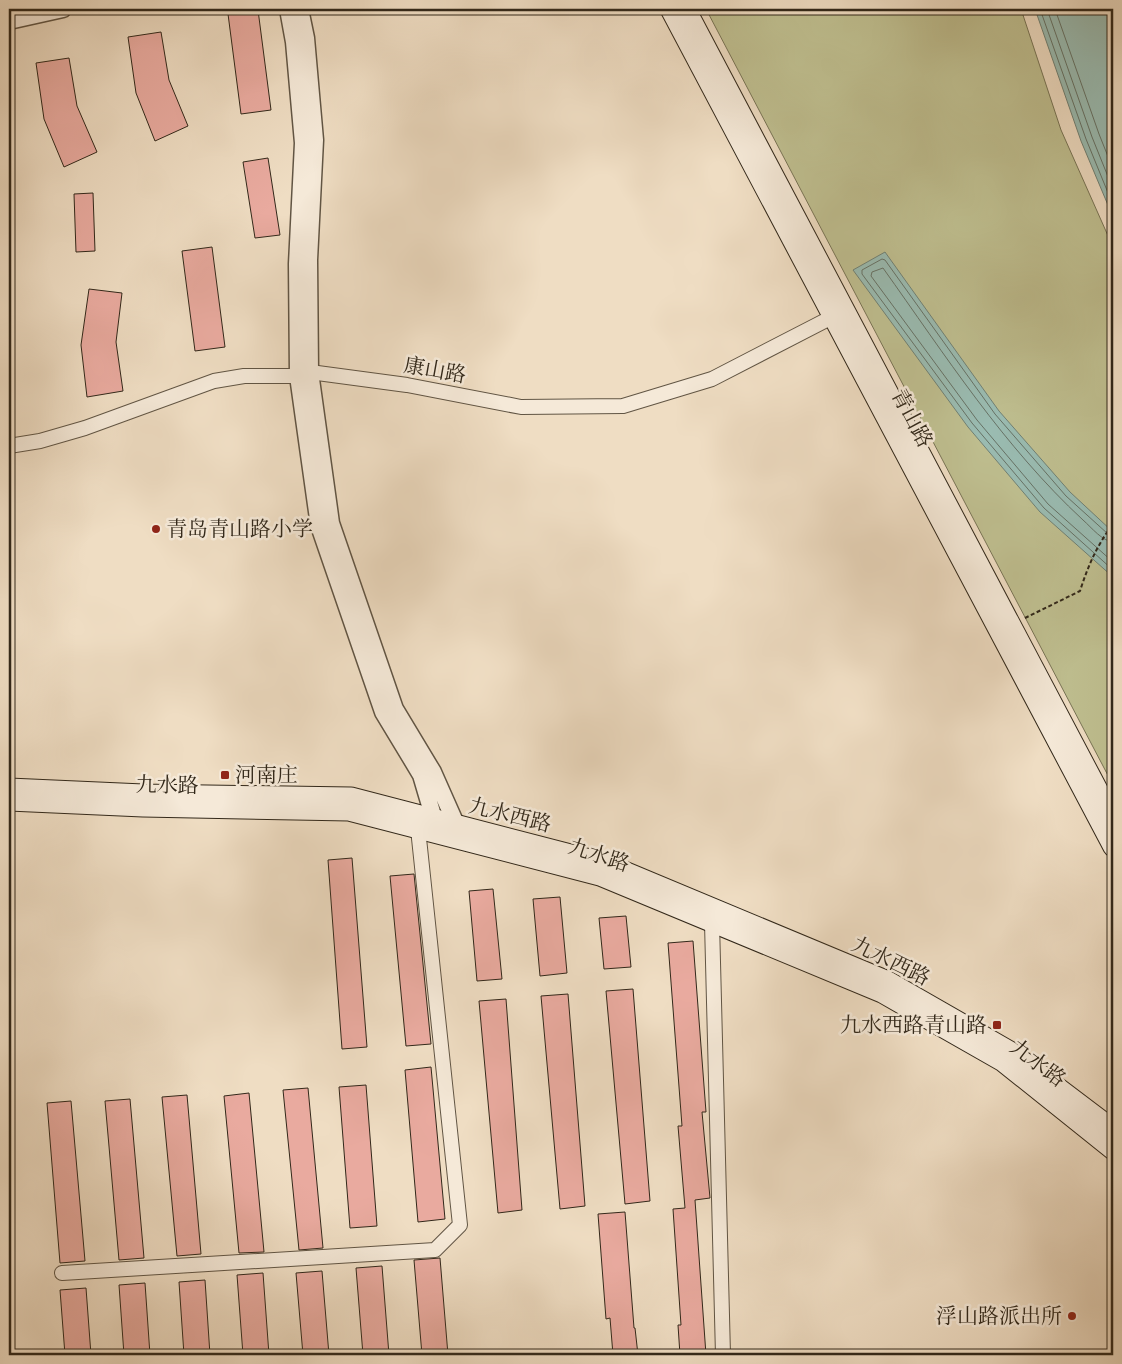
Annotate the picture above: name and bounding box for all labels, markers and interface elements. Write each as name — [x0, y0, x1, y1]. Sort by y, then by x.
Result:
street label: 康山路 — [402, 352, 468, 389]
street label: 青山路 — [885, 384, 938, 452]
place label: 青岛青山路小学 — [166, 516, 313, 543]
marker: 青岛青山路小学 — [150, 523, 162, 535]
place label: 河南庄 — [235, 762, 298, 789]
marker: 河南庄 — [219, 769, 231, 781]
street label: 九水路 — [135, 771, 199, 800]
street label: 九水西路 — [466, 792, 554, 839]
street label: 九水路 — [565, 833, 633, 878]
street label: 九水西路 — [847, 931, 934, 992]
place label: 九水西路青山路 — [840, 1012, 987, 1039]
marker: 九水西路青山路 — [991, 1019, 1003, 1031]
street label: 九水路 — [1004, 1034, 1071, 1093]
place label: 浮山路派出所 — [936, 1303, 1062, 1330]
marker: 浮山路派出所 — [1066, 1310, 1078, 1322]

